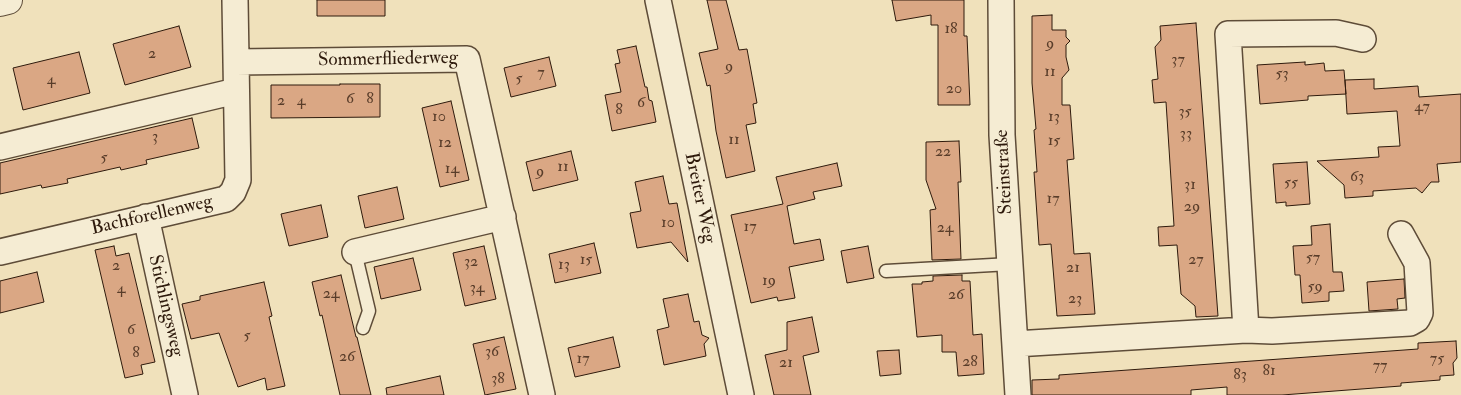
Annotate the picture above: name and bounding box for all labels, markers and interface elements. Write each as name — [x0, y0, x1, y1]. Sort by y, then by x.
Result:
house number: 18 — [944, 20, 958, 40]
house number: 9 — [1046, 35, 1054, 55]
house number: 2 — [148, 45, 156, 65]
street label: Sommerfliederweg — [318, 47, 458, 73]
house number: 37 — [1171, 51, 1185, 71]
house number: 9 — [725, 58, 733, 78]
house number: 11 — [1044, 63, 1056, 83]
house number: 7 — [537, 64, 545, 84]
house number: 53 — [1275, 65, 1289, 85]
house number: 5 — [515, 70, 523, 90]
house number: 4 — [47, 71, 55, 91]
house number: 20 — [946, 80, 962, 100]
house number: 6 — [346, 90, 354, 110]
house number: 8 — [366, 90, 374, 110]
house number: 2 — [277, 92, 285, 112]
house number: 4 — [297, 92, 305, 112]
house number: 6 — [637, 94, 645, 114]
house number: 47 — [1414, 98, 1430, 118]
house number: 8 — [615, 101, 623, 121]
house number: 35 — [1178, 103, 1192, 123]
house number: 10 — [432, 108, 446, 128]
house number: 13 — [1048, 108, 1060, 128]
house number: 33 — [1180, 125, 1192, 145]
house number: 3 — [152, 128, 158, 148]
street label: Steinstraße — [991, 129, 1019, 215]
house number: 11 — [728, 131, 740, 151]
house number: 15 — [1048, 132, 1060, 152]
house number: 12 — [438, 134, 452, 154]
house number: 22 — [935, 143, 951, 163]
house number: 5 — [100, 149, 108, 169]
street label: Breiter Weg — [678, 150, 720, 246]
house number: 11 — [557, 158, 569, 178]
house number: 14 — [445, 160, 459, 180]
house number: 9 — [536, 163, 544, 183]
house number: 63 — [1350, 168, 1364, 188]
house number: 55 — [1284, 174, 1298, 194]
house number: 31 — [1184, 176, 1196, 196]
house number: 17 — [1046, 190, 1060, 210]
street label: Bachforellenweg — [89, 191, 215, 241]
house number: 29 — [1184, 198, 1200, 218]
house number: 10 — [661, 214, 675, 234]
house number: 17 — [743, 218, 757, 238]
house number: 24 — [937, 219, 953, 239]
house number: 57 — [1306, 249, 1320, 269]
house number: 15 — [580, 251, 592, 271]
house number: 27 — [1188, 251, 1204, 271]
street label: Stichlingsweg — [142, 253, 188, 359]
house number: 32 — [464, 253, 478, 273]
house number: 13 — [558, 256, 570, 276]
house number: 2 — [112, 257, 120, 277]
house number: 21 — [1066, 259, 1080, 279]
house number: 19 — [762, 272, 776, 292]
house number: 59 — [1307, 278, 1323, 298]
house number: 34 — [470, 279, 484, 299]
house number: 4 — [117, 280, 125, 300]
house number: 24 — [323, 285, 339, 305]
house number: 26 — [948, 286, 964, 306]
house number: 23 — [1068, 290, 1082, 310]
house number: 6 — [127, 321, 135, 341]
house number: 5 — [243, 327, 251, 347]
house number: 36 — [485, 343, 499, 363]
house number: 8 — [132, 344, 140, 364]
house number: 26 — [339, 348, 355, 368]
house number: 17 — [576, 350, 590, 370]
house number: 75 — [1430, 350, 1444, 370]
house number: 28 — [962, 353, 978, 373]
house number: 21 — [779, 354, 793, 374]
house number: 77 — [1373, 357, 1387, 377]
house number: 81 — [1262, 362, 1276, 382]
house number: 83 — [1233, 366, 1247, 386]
house number: 38 — [491, 370, 505, 390]

